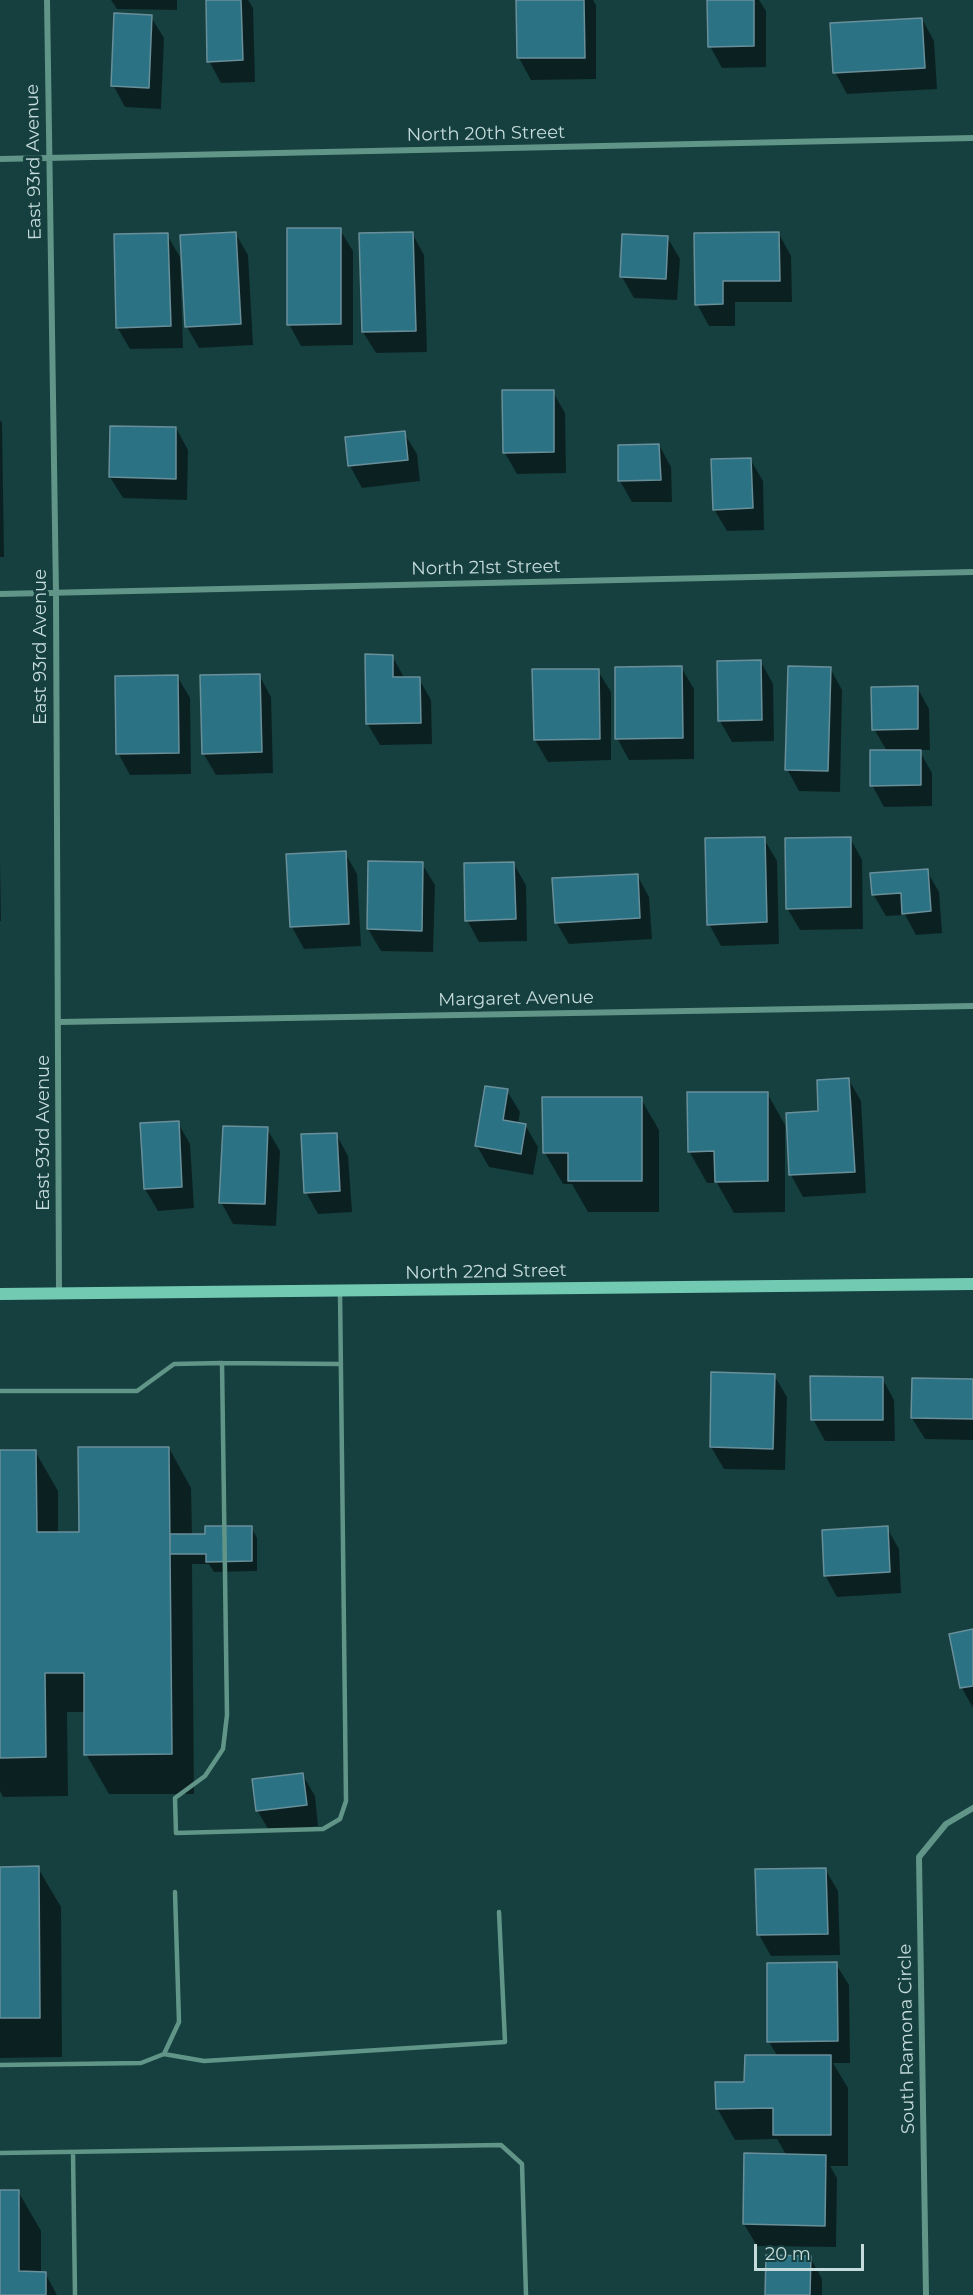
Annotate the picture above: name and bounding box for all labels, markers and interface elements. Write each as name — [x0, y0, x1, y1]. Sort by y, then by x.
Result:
street label: East 93rd Avenue — [22, 84, 46, 240]
street label: North 20th Street — [407, 122, 565, 146]
street label: North 21st Street — [411, 556, 561, 580]
street label: East 93rd Avenue — [30, 569, 52, 725]
street label: Margaret Avenue — [438, 987, 594, 1011]
street label: East 93rd Avenue — [33, 1055, 55, 1211]
street label: North 22nd Street — [405, 1260, 567, 1284]
street label: South Ramona Circle — [895, 1944, 919, 2134]
scale bar — [757, 2232, 866, 2270]
text: 20 m — [765, 2243, 811, 2265]

